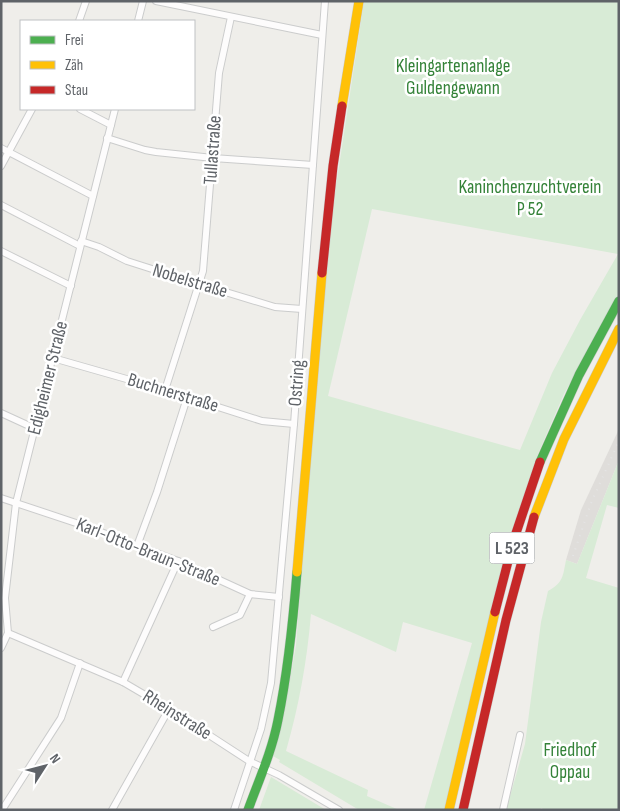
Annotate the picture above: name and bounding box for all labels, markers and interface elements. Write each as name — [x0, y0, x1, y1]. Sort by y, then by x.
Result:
legend — [20, 20, 195, 110]
text: Frei — [65, 31, 84, 50]
park label: Kleingartenanlage Guldengewann — [396, 55, 510, 100]
text: Zäh — [65, 56, 83, 75]
text: Stau — [65, 81, 88, 100]
street label: Tullastraße — [199, 115, 227, 185]
park label: Kaninchenzuchtverein P 52 — [459, 176, 601, 221]
street label: Nobelstraße — [150, 259, 230, 303]
street label: Edigheimer Straße — [23, 319, 73, 437]
street label: Ostring — [284, 358, 310, 407]
street label: Buchnerstraße — [125, 368, 221, 418]
street label: Karl-Otto-Braun-Straße — [73, 513, 223, 591]
road number: L 523 — [490, 532, 534, 564]
street label: Rheinstraße — [138, 685, 216, 745]
park label: Friedhof Oppau — [543, 739, 597, 784]
north arrow — [20, 741, 70, 791]
text: N — [46, 751, 64, 767]

